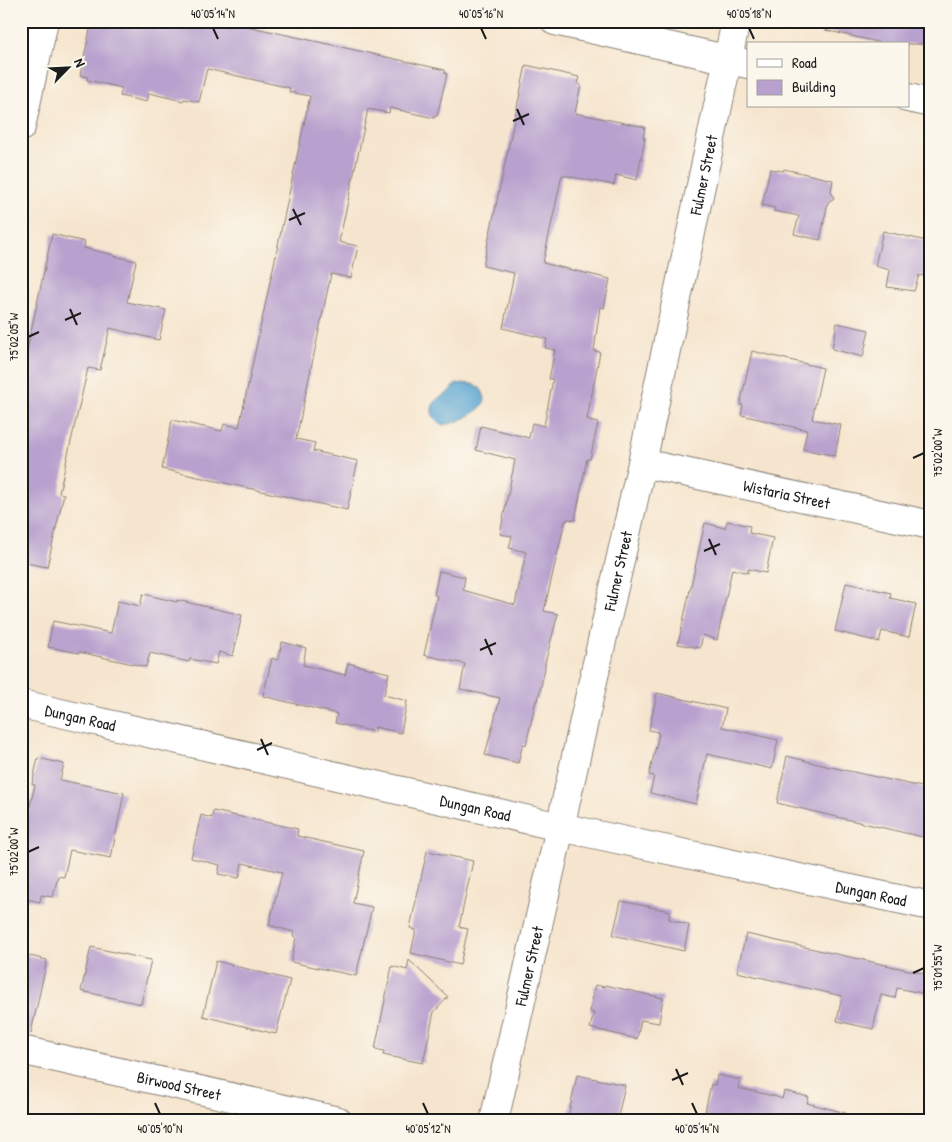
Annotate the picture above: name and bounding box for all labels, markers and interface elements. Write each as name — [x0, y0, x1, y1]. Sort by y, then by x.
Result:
text: 40°05'14"N — [191, 5, 235, 22]
text: 40°05'16"N — [459, 5, 503, 22]
text: 40°05'18"N — [727, 5, 771, 22]
north arrow — [42, 42, 92, 92]
legend — [747, 42, 910, 108]
text: Road — [792, 52, 817, 73]
text: N — [70, 55, 91, 70]
text: Building — [792, 76, 836, 97]
street label: Fulmer Street — [684, 132, 723, 218]
text: 75°02'05"W — [5, 312, 22, 361]
text: 75°02'00"W — [929, 428, 946, 477]
street label: Wistaria Street — [741, 474, 833, 514]
street label: Fulmer Street — [598, 528, 638, 614]
street label: Dungan Road — [43, 699, 118, 736]
street label: Dungan Road — [438, 789, 513, 826]
text: 75°02'00"W — [5, 827, 22, 876]
street label: Dungan Road — [834, 875, 909, 911]
street label: Fulmer Street — [509, 923, 549, 1009]
text: 75°01'55"W — [929, 944, 946, 991]
street label: Birwood Street — [135, 1065, 224, 1106]
text: 40°05'10"N — [138, 1120, 182, 1137]
text: 40°05'12"N — [405, 1120, 451, 1137]
text: 40°05'14"N — [675, 1120, 719, 1137]

